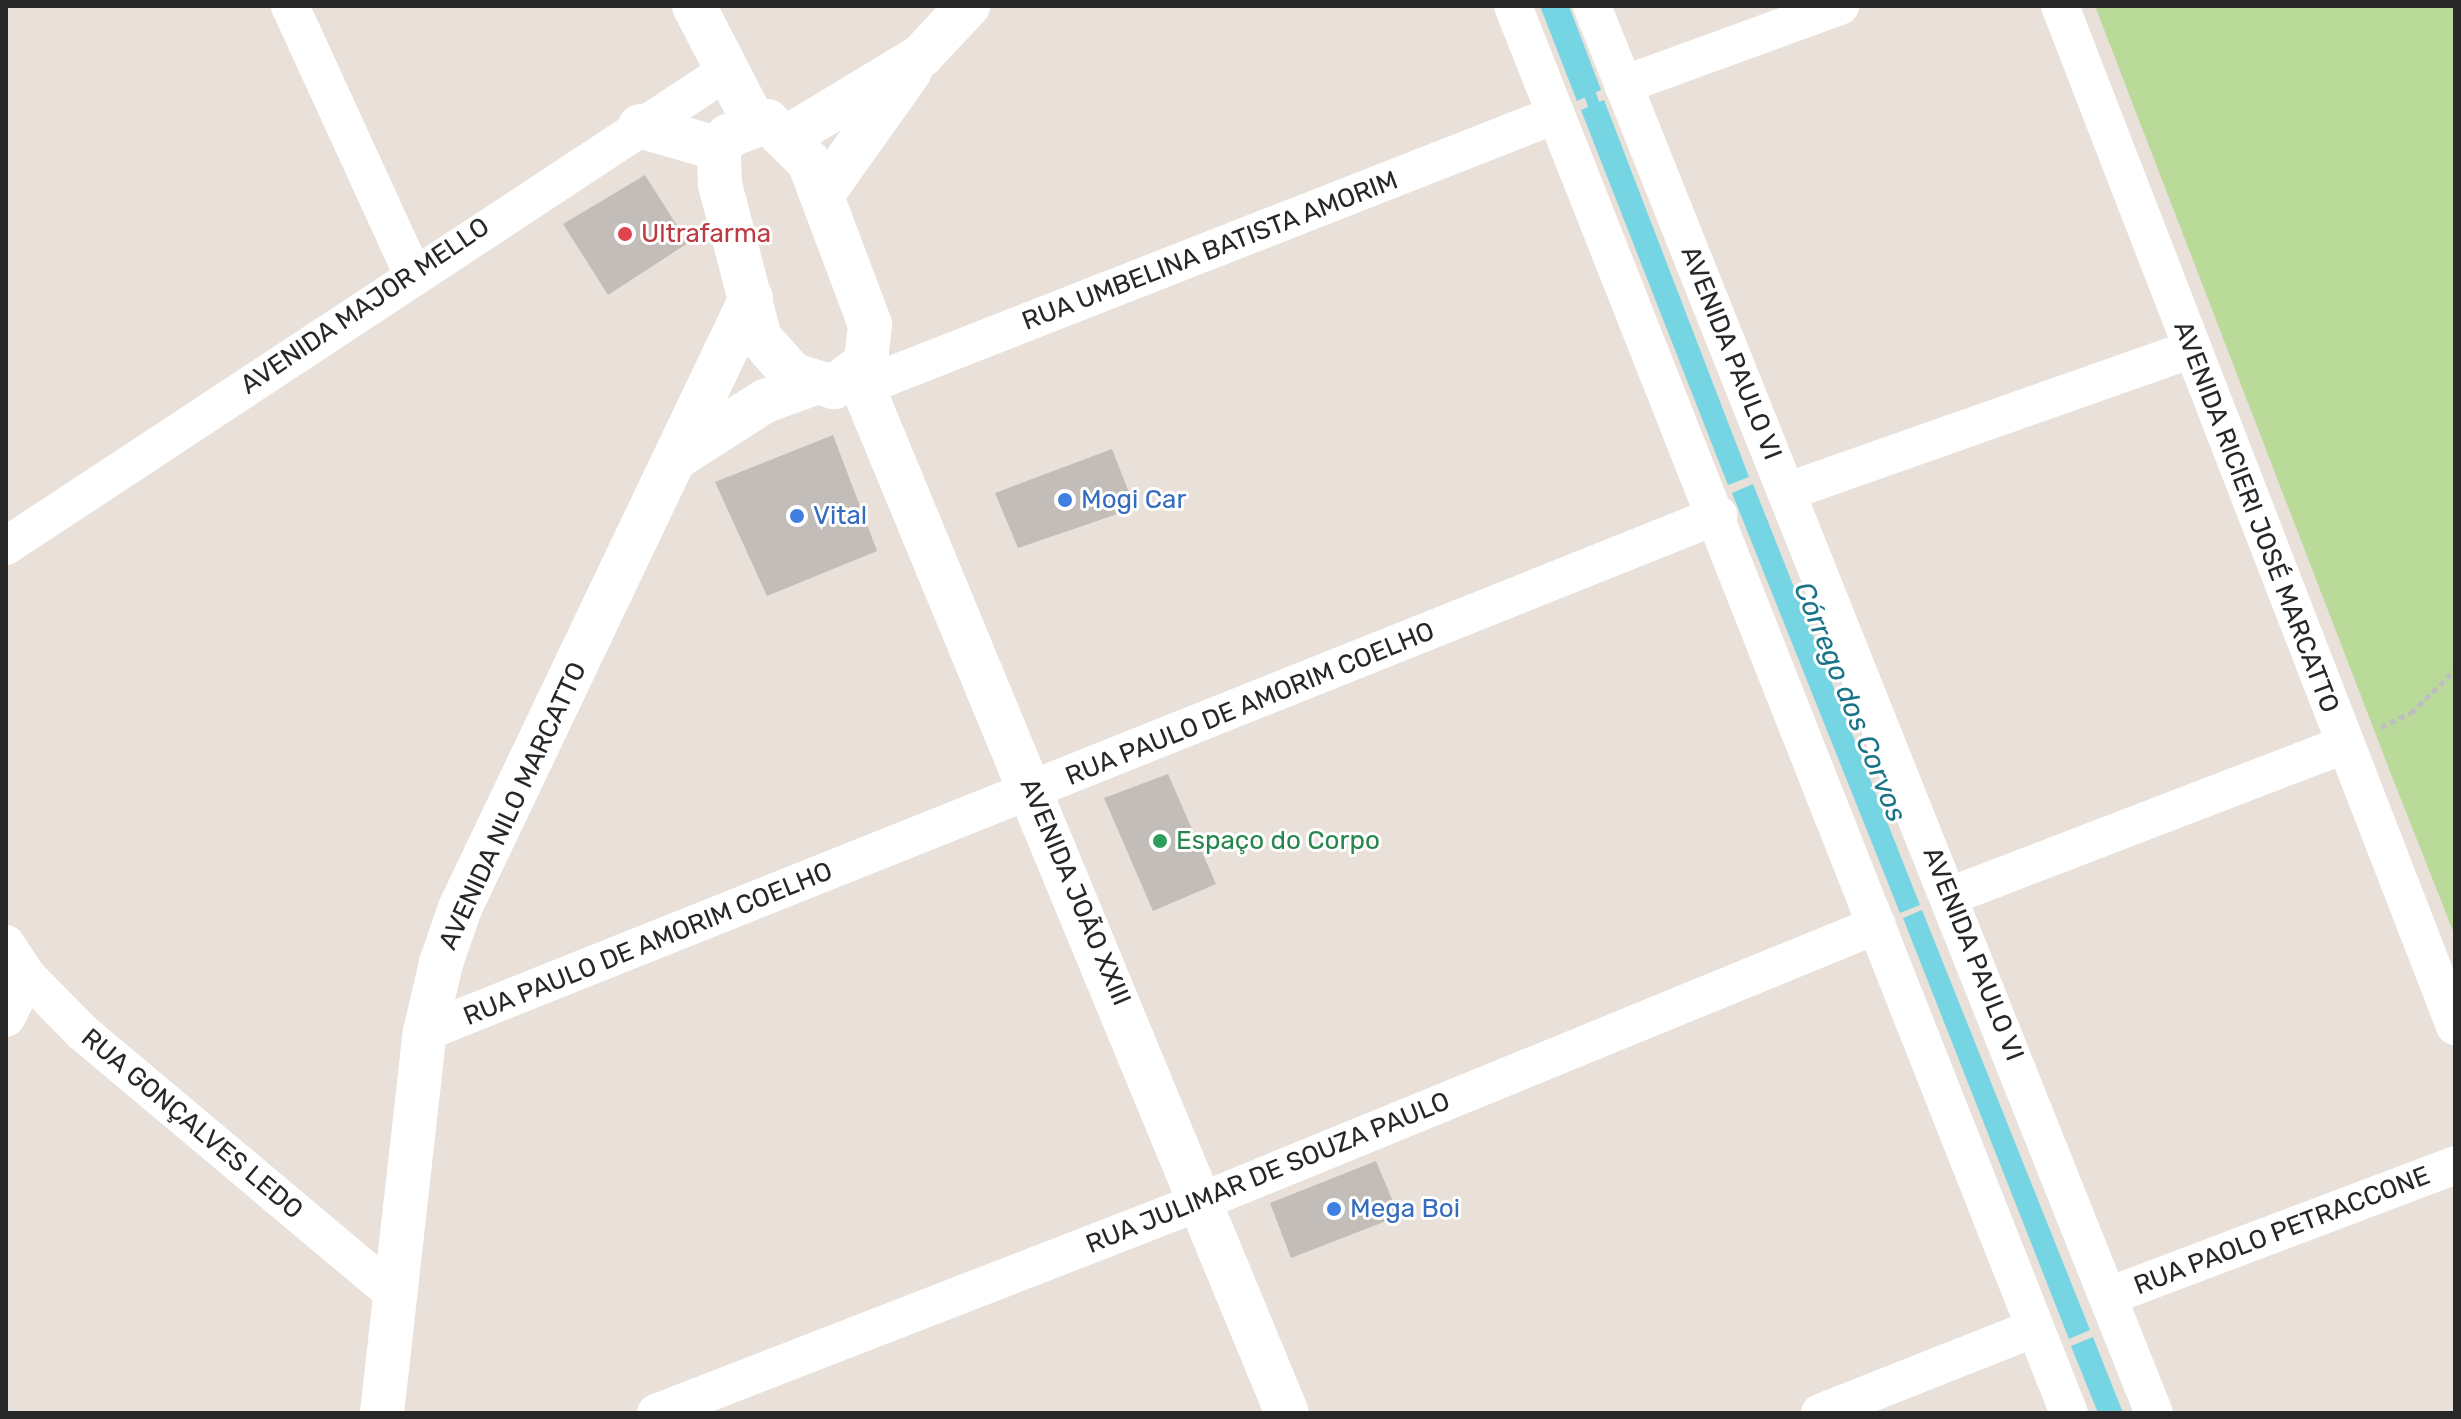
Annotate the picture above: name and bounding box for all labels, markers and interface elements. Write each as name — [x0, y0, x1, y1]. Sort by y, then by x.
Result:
street label: RUA UMBELINA BATISTA AMORIM — [1017, 164, 1403, 338]
street label: AVENIDA MAJOR MELLO — [234, 211, 496, 401]
place label: Ultrafarma — [641, 218, 771, 250]
marker: Ultrafarma — [616, 225, 634, 243]
street label: AVENIDA PAULO VI — [1674, 241, 1788, 465]
street label: AVENIDA RICIERI JOSÉ MARCATTO — [2167, 316, 2345, 718]
place label: Mogi Car — [1081, 484, 1186, 516]
marker: Mogi Car — [1056, 491, 1074, 509]
place label: Vital — [813, 500, 867, 532]
marker: Vital — [788, 507, 806, 525]
water label: Córrego dos Corvos — [1787, 577, 1913, 827]
street label: RUA PAULO DE AMORIM COELHO — [1060, 615, 1440, 793]
street label: AVENIDA NILO MARCATTO — [433, 657, 593, 955]
street label: AVENIDA JOÃO XXIII — [1013, 773, 1137, 1011]
place label: Espaço do Corpo — [1176, 825, 1380, 857]
marker: Espaço do Corpo — [1151, 832, 1169, 850]
street label: AVENIDA PAULO VI — [1916, 842, 2030, 1066]
street label: RUA PAULO DE AMORIM COELHO — [458, 855, 838, 1033]
street label: RUA GONÇALVES LEDO — [75, 1022, 309, 1226]
street label: RUA JULIMAR DE SOUZA PAULO — [1081, 1085, 1455, 1261]
street label: RUA PAOLO PETRACCONE — [2129, 1160, 2435, 1302]
place label: Mega Boi — [1350, 1193, 1460, 1225]
marker: Mega Boi — [1325, 1200, 1343, 1218]

